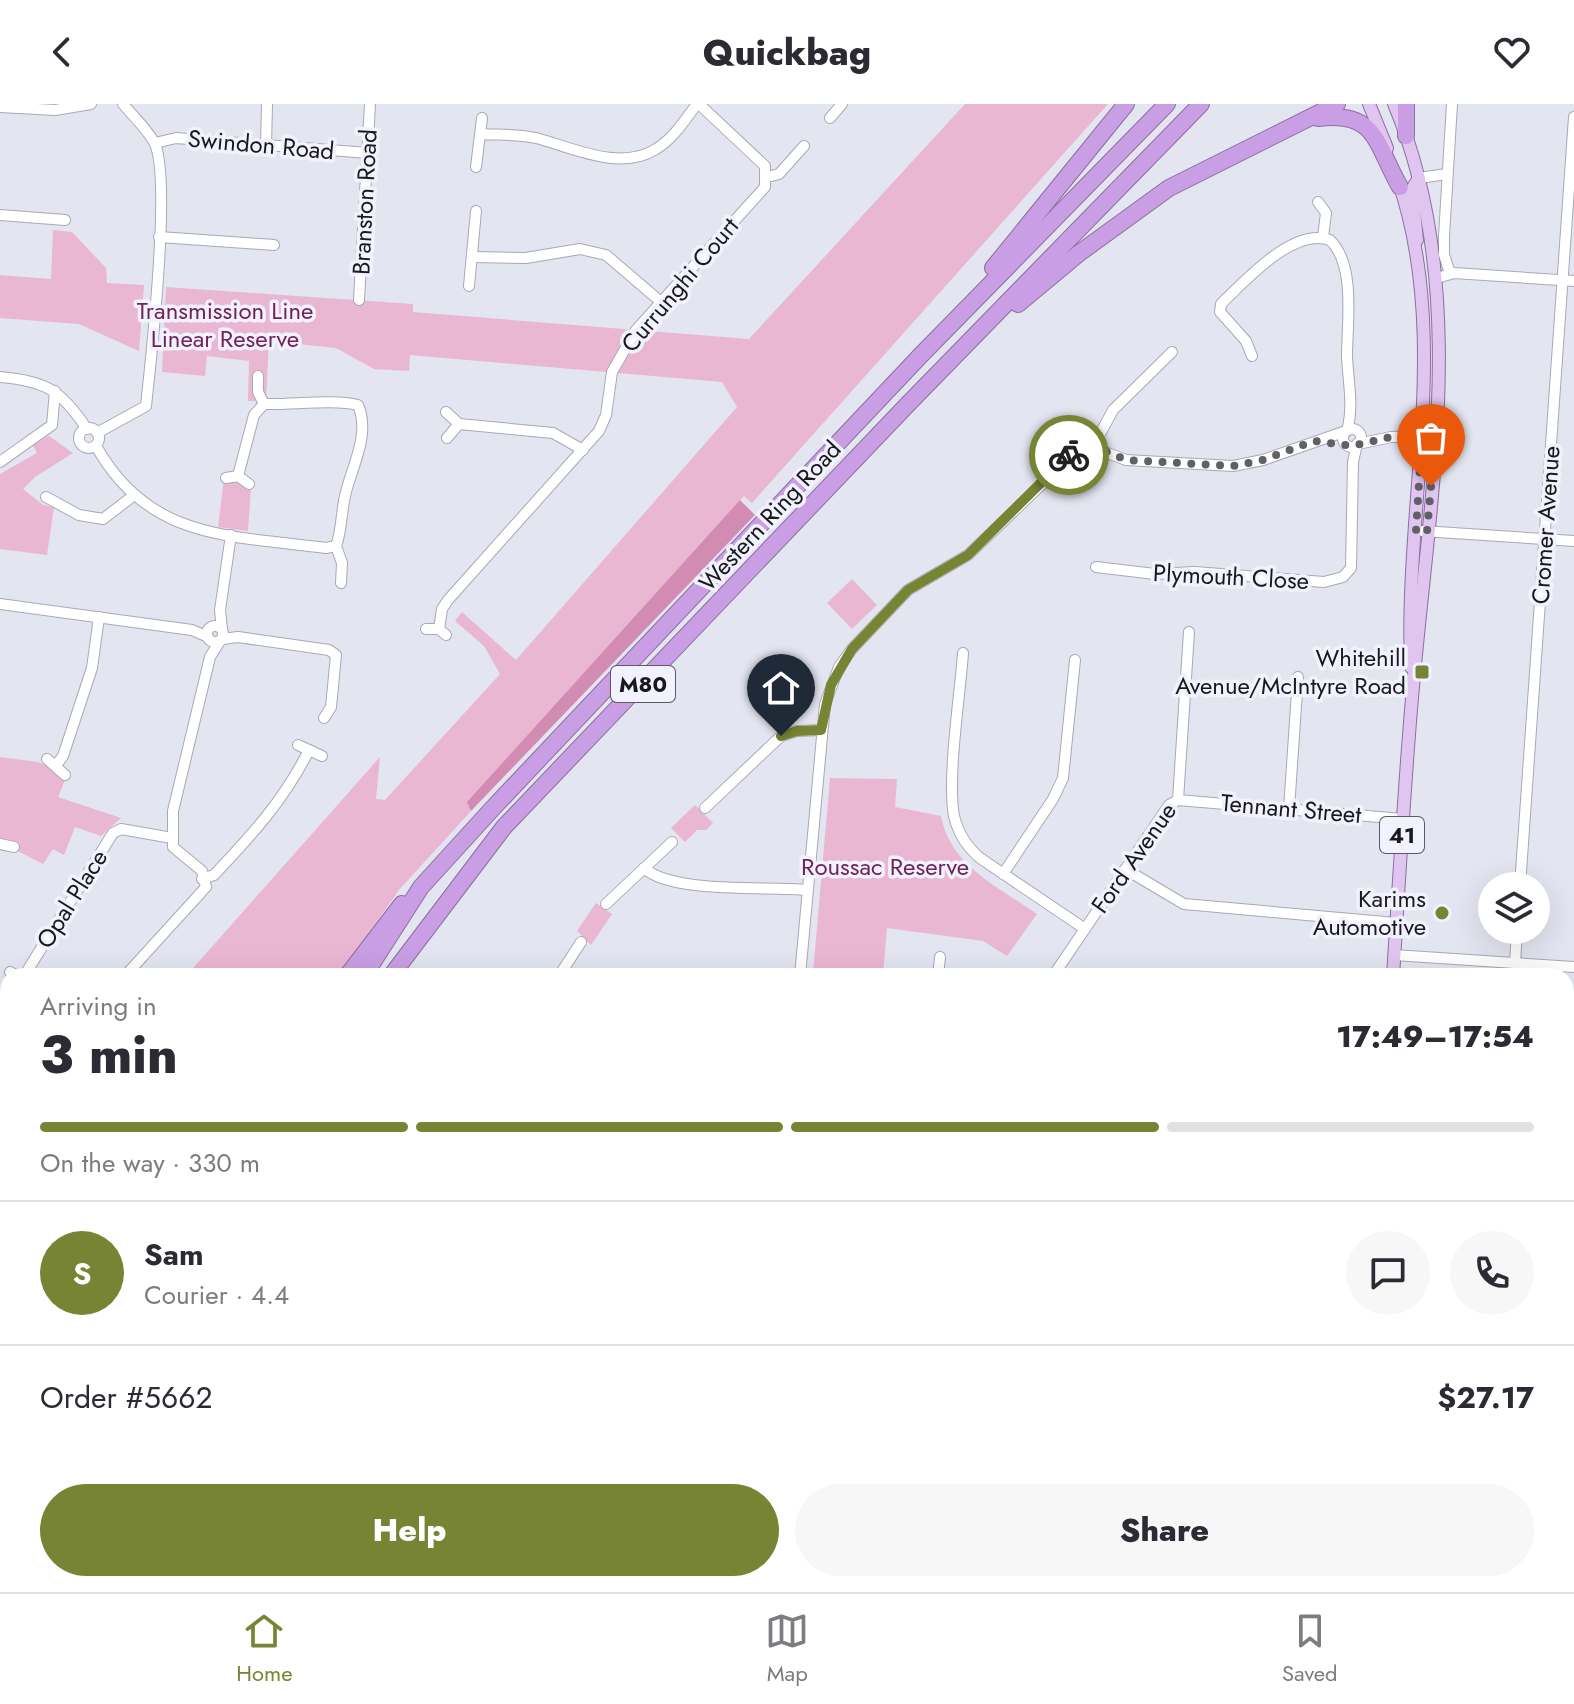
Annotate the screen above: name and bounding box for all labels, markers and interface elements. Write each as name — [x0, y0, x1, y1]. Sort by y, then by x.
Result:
text: Quickbag — [703, 26, 871, 78]
icon: back — [40, 30, 84, 74]
icon: heart — [1490, 30, 1534, 74]
street label: Swindon Road — [186, 121, 336, 168]
street label: Branston Road — [343, 128, 386, 276]
street label: Currunghi Court — [613, 209, 747, 360]
park label: Transmission Line Linear Reserve — [137, 293, 313, 356]
pin — [1397, 404, 1465, 486]
courier — [1029, 415, 1109, 495]
icon: bag — [1409, 416, 1453, 460]
street label: Western Ring Road — [690, 432, 849, 599]
icon: bike — [1047, 433, 1091, 477]
street label: Cromer Avenue — [1523, 445, 1568, 605]
street label: Plymouth Close — [1152, 555, 1310, 598]
place label: Whitehill Avenue/McIntyre Road — [1175, 640, 1406, 703]
pin — [747, 654, 815, 736]
marker: Whitehill Avenue/McIntyre Road — [1413, 663, 1431, 681]
road number: M80 — [611, 666, 675, 702]
icon: home — [759, 666, 803, 710]
street label: Tennant Street — [1219, 785, 1363, 832]
street label: Ford Avenue — [1082, 795, 1185, 920]
road number: 41 — [1380, 817, 1424, 853]
street label: Opal Place — [27, 842, 116, 955]
park label: Roussac Reserve — [801, 849, 969, 884]
map controls — [1478, 872, 1550, 944]
button: layers — [1478, 872, 1550, 944]
place label: Karims Automotive — [1313, 881, 1426, 944]
marker: Karims Automotive — [1433, 904, 1451, 922]
text: Arriving in — [40, 987, 157, 1025]
text: 17:49–17:54 — [1336, 1015, 1534, 1058]
text: 3 min — [40, 1017, 178, 1093]
text: On the way · 330 m — [40, 1144, 260, 1182]
button: chat — [1346, 1231, 1430, 1315]
button: phone — [1450, 1231, 1534, 1315]
text: Sam — [144, 1233, 204, 1276]
text: S — [73, 1252, 91, 1295]
text: Courier · 4.4 — [144, 1276, 289, 1314]
text: Order #5662 — [40, 1376, 213, 1419]
text: $27.17 — [1438, 1376, 1534, 1419]
button: Help — [40, 1484, 779, 1576]
button: Share — [795, 1484, 1534, 1576]
tab: Home — [236, 1609, 293, 1689]
tab: Map — [765, 1609, 809, 1689]
tab: Saved — [1282, 1609, 1338, 1689]

